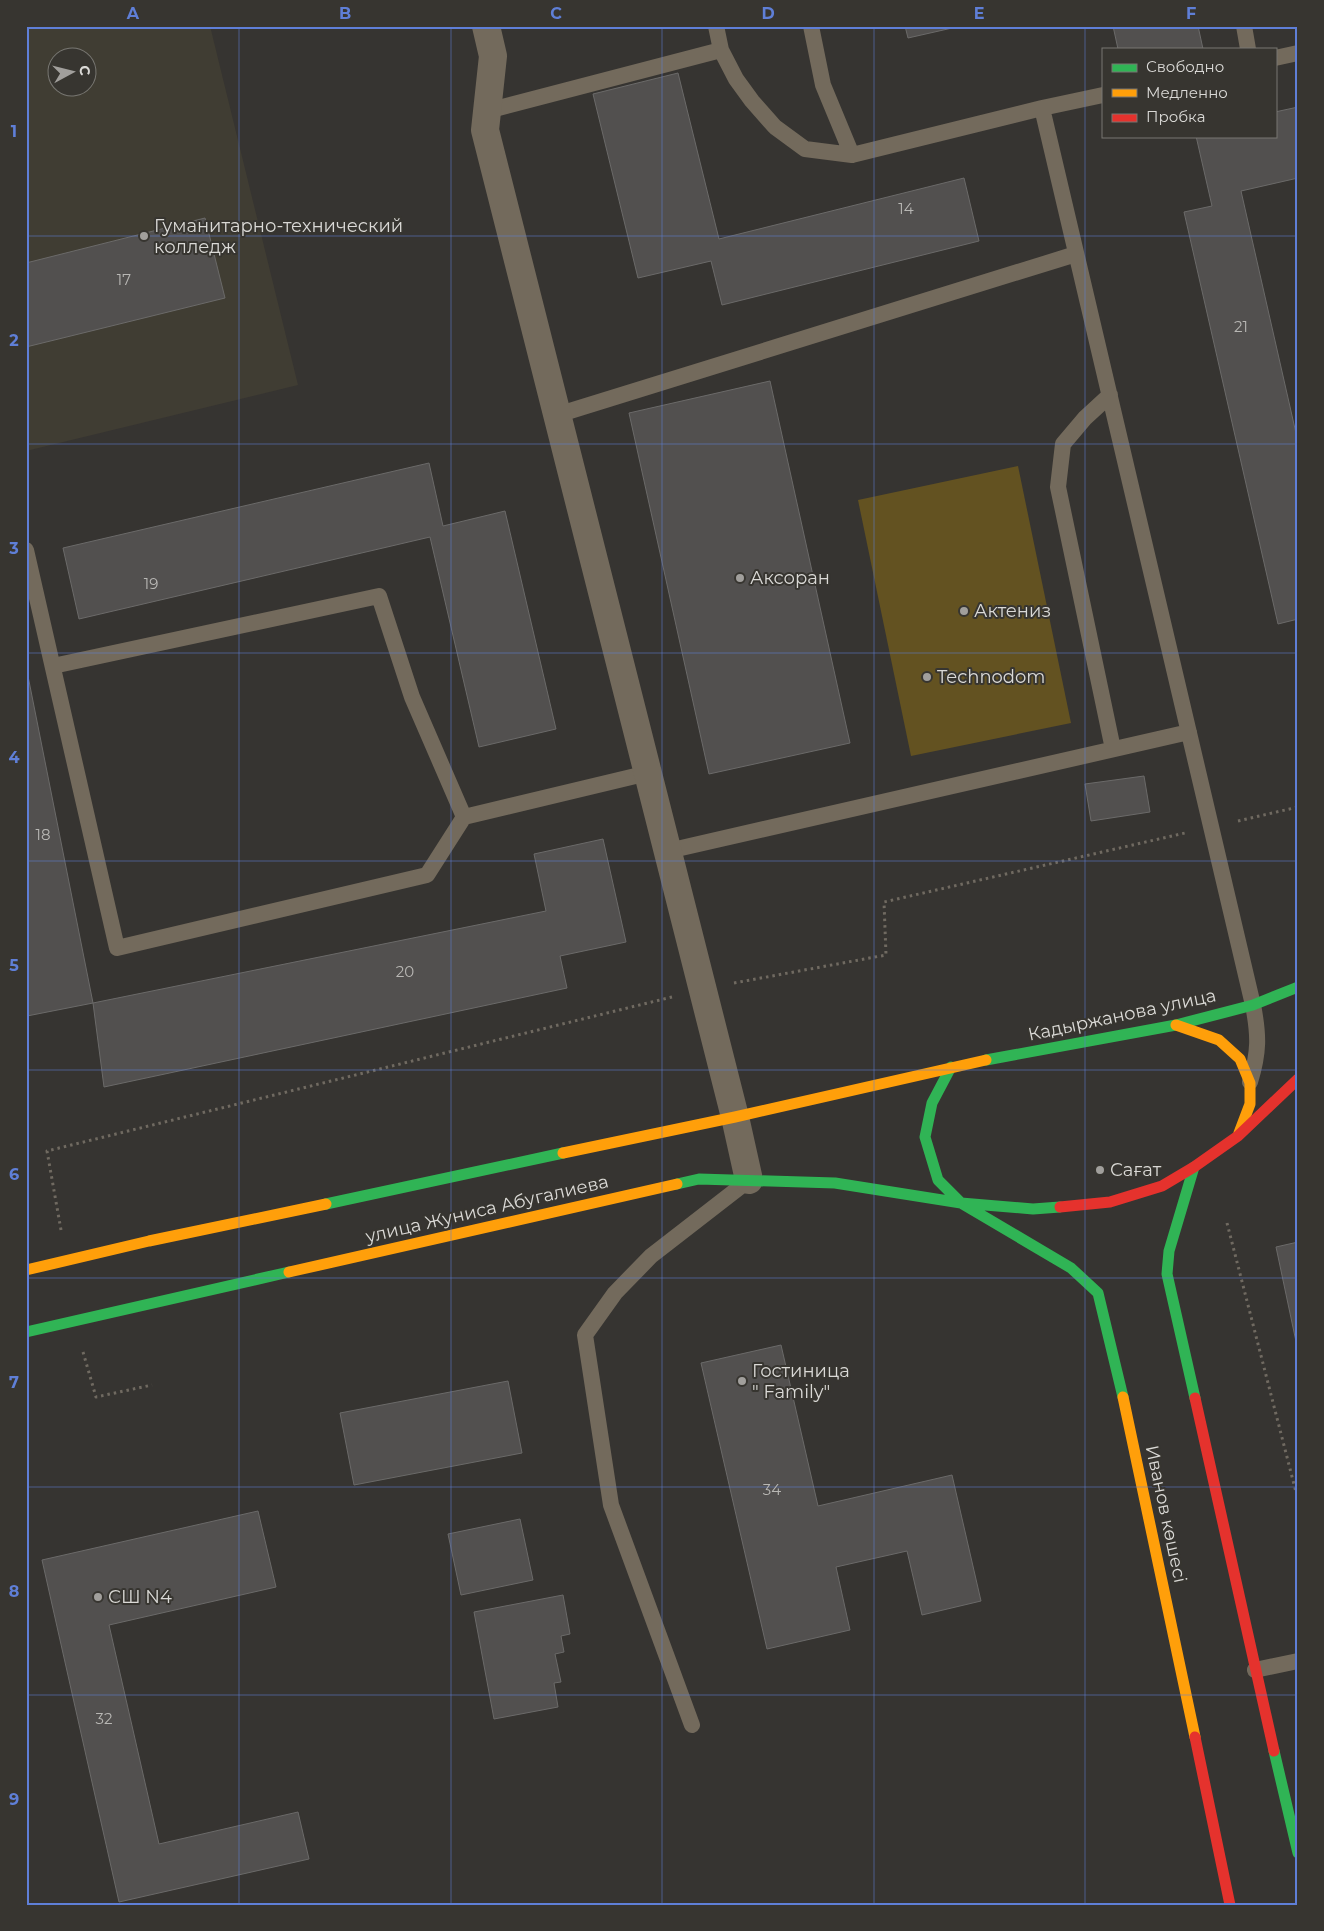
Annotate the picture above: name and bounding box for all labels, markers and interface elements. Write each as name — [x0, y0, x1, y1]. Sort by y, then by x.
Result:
text: A — [126, 4, 140, 23]
text: B — [339, 4, 351, 23]
text: C — [550, 4, 562, 23]
text: D — [761, 4, 775, 23]
text: E — [974, 4, 984, 23]
text: F — [1186, 4, 1196, 23]
north arrow — [48, 48, 98, 98]
legend — [1102, 48, 1276, 138]
text: Свободно — [1146, 57, 1224, 76]
text: С — [75, 64, 94, 77]
text: Медленно — [1146, 83, 1228, 102]
text: Пробка — [1146, 107, 1205, 126]
text: 1 — [11, 122, 17, 141]
house number: 14 — [898, 199, 914, 218]
place label: Гуманитарно-технический колледж — [154, 215, 403, 258]
marker: Гуманитарно-технический колледж — [138, 230, 150, 242]
house number: 17 — [117, 270, 131, 289]
house number: 21 — [1234, 317, 1248, 336]
text: 2 — [9, 331, 19, 350]
text: 3 — [8, 539, 19, 558]
place label: Аксоран — [750, 567, 830, 589]
marker: Аксоран — [734, 572, 746, 584]
house number: 19 — [144, 574, 158, 593]
place label: Актениз — [974, 600, 1051, 622]
marker: Актениз — [958, 605, 970, 617]
place label: Technodom — [937, 666, 1045, 688]
marker: Technodom — [921, 671, 933, 683]
text: 4 — [8, 748, 20, 767]
house number: 18 — [36, 825, 51, 844]
text: 5 — [9, 956, 19, 975]
house number: 20 — [396, 962, 414, 981]
street label: Кадыржанова улица — [1026, 984, 1218, 1046]
place label: Сағат — [1110, 1159, 1162, 1181]
marker: Сағат — [1094, 1164, 1106, 1176]
text: 6 — [9, 1165, 19, 1184]
street label: улица Жуниса Абугалиева — [362, 1170, 611, 1248]
place label: Гостиница " Family" — [752, 1360, 850, 1403]
text: 7 — [9, 1373, 19, 1392]
marker: Гостиница " Family" — [736, 1375, 748, 1387]
street label: Иванов көшесі — [1141, 1443, 1191, 1585]
house number: 34 — [763, 1480, 781, 1499]
text: 8 — [9, 1582, 19, 1601]
place label: СШ N4 — [108, 1586, 172, 1608]
marker: СШ N4 — [92, 1591, 104, 1603]
house number: 32 — [96, 1709, 112, 1728]
text: 9 — [9, 1790, 19, 1809]

